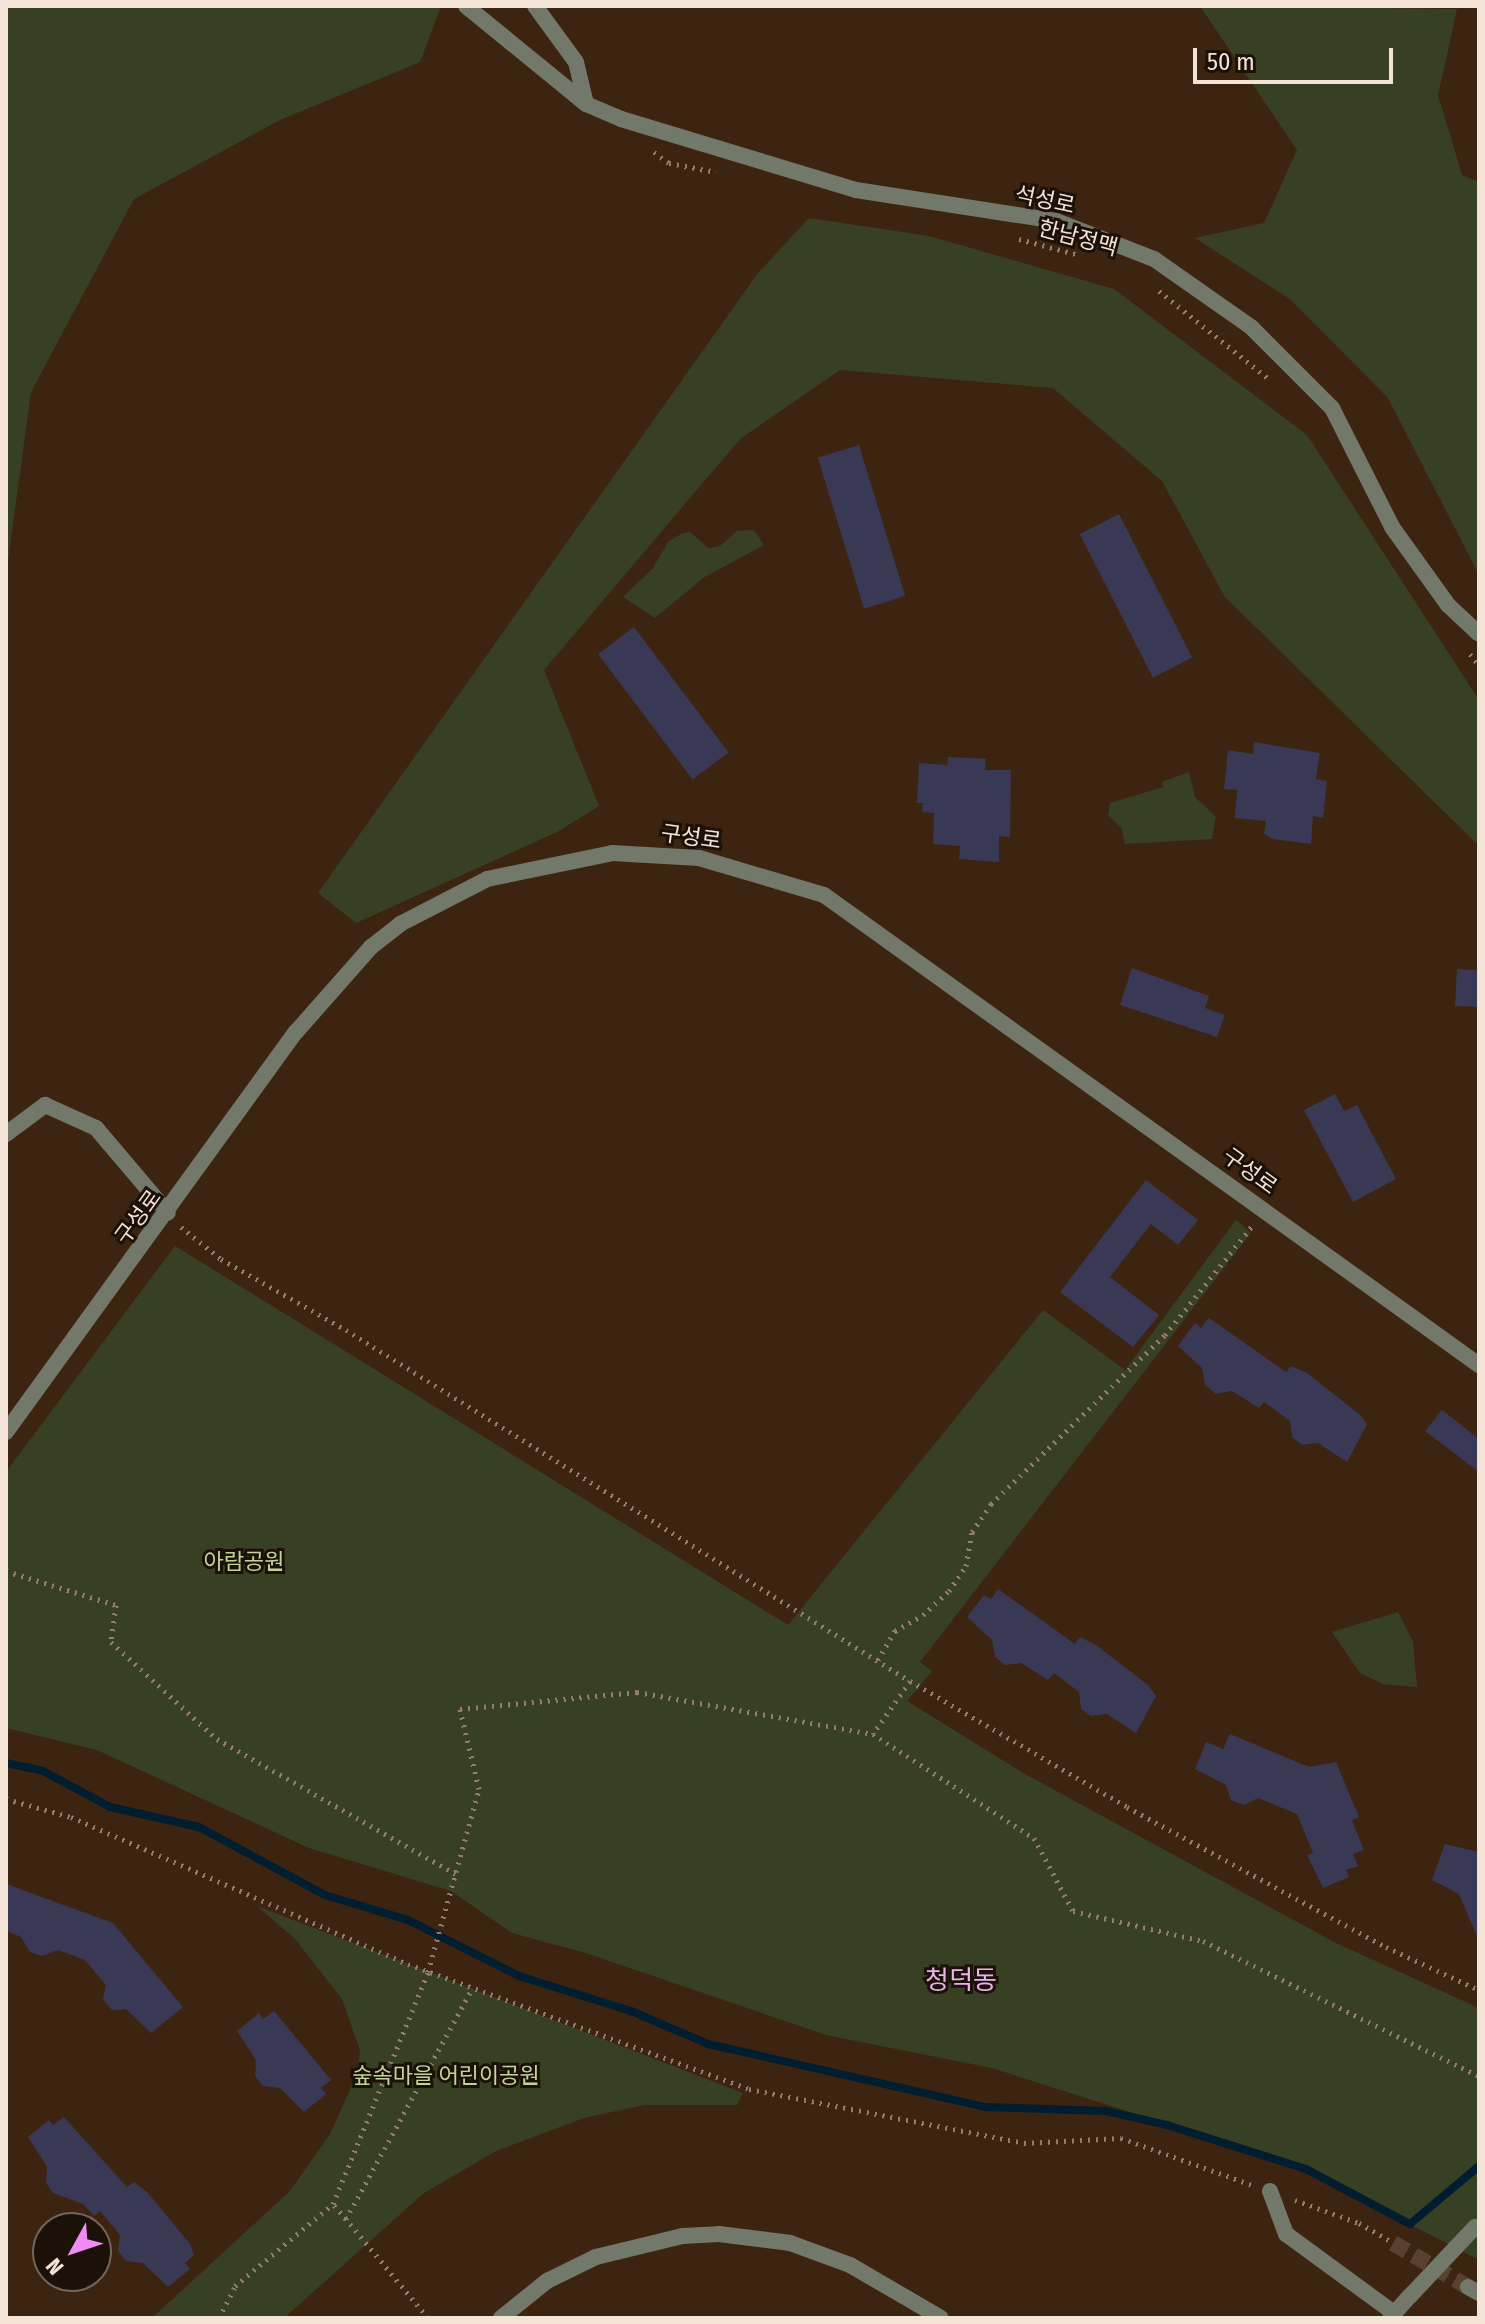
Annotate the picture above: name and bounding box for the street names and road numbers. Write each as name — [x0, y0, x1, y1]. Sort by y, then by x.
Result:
street label: 석성로 — [1013, 181, 1077, 219]
street label: 한남정맥 — [1035, 215, 1121, 261]
street label: 구성로 — [659, 820, 723, 854]
street label: 구성로 — [1218, 1142, 1282, 1200]
street label: 구성로 — [109, 1185, 167, 1249]

